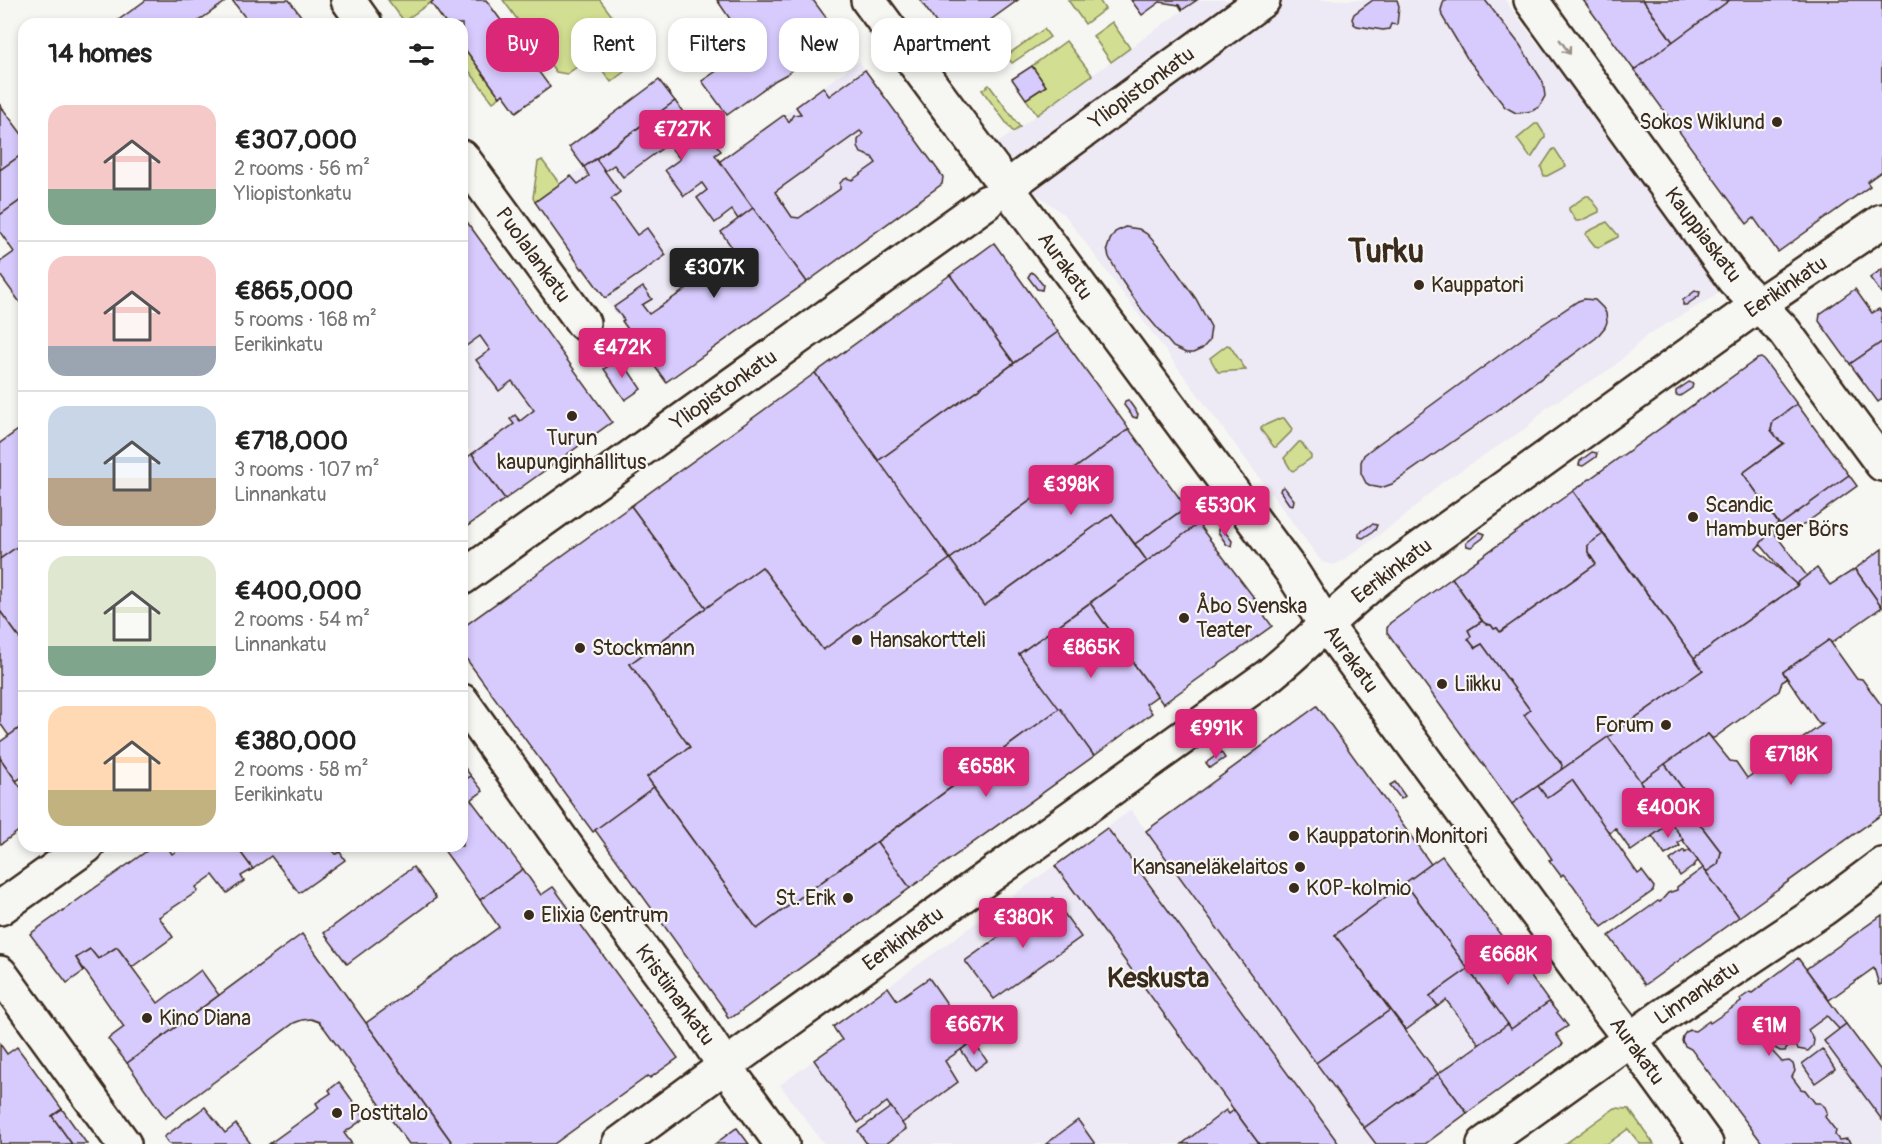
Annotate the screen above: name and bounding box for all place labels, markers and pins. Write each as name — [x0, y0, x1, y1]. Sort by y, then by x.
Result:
place label: Sokos Wiklund — [1639, 109, 1765, 136]
pin: €727K — [640, 110, 724, 161]
marker: Sokos Wiklund — [1770, 115, 1784, 129]
pin: €307K — [672, 248, 756, 299]
place label: Kauppatori — [1431, 272, 1524, 299]
marker: Kauppatori — [1412, 278, 1426, 292]
pin: €472K — [580, 328, 664, 379]
marker: Turun kaupunginhallitus — [565, 409, 579, 423]
place label: Turun kaupunginhallitus — [498, 425, 647, 476]
pin: €398K — [1029, 465, 1113, 516]
pin: €530K — [1183, 486, 1267, 537]
place label: Scandic Hamburger Börs — [1705, 492, 1849, 543]
marker: Scandic Hamburger Börs — [1686, 510, 1700, 524]
place label: Åbo Svenska Teater — [1196, 592, 1307, 644]
marker: Åbo Svenska Teater — [1177, 611, 1191, 625]
place label: Hansakortteli — [869, 627, 986, 654]
pin: €865K — [1049, 628, 1133, 679]
marker: Hansakortteli — [850, 633, 864, 647]
place label: Stockmann — [592, 635, 695, 662]
marker: Stockmann — [573, 641, 587, 655]
place label: Liikku — [1454, 671, 1501, 698]
marker: Liikku — [1435, 677, 1449, 691]
pin: €991K — [1174, 709, 1258, 760]
place label: Forum — [1595, 712, 1654, 739]
marker: Forum — [1659, 718, 1673, 732]
pin: €718K — [1749, 735, 1833, 786]
pin: €658K — [944, 747, 1028, 798]
pin: €400K — [1626, 788, 1710, 839]
place label: Kauppatorin Monitori — [1306, 823, 1488, 850]
marker: Kauppatorin Monitori — [1287, 829, 1301, 843]
place label: Kansaneläkelaitos — [1132, 854, 1289, 881]
marker: Kansaneläkelaitos — [1293, 860, 1307, 874]
place label: KOP-kolmio — [1306, 875, 1411, 902]
marker: KOP-kolmio — [1287, 881, 1301, 895]
place label: St. Erik — [775, 885, 836, 912]
marker: St. Erik — [841, 891, 855, 905]
pin: €380K — [981, 898, 1065, 949]
place label: Elixia Centrum — [541, 902, 668, 929]
marker: Elixia Centrum — [522, 908, 536, 922]
pin: €668K — [1466, 935, 1550, 986]
place label: Kino Diana — [159, 1005, 251, 1032]
pin: €667K — [932, 1005, 1016, 1056]
pin: €1M — [1740, 1006, 1798, 1057]
marker: Kino Diana — [140, 1011, 154, 1025]
place label: Postitalo — [349, 1100, 428, 1127]
marker: Postitalo — [330, 1106, 344, 1120]

